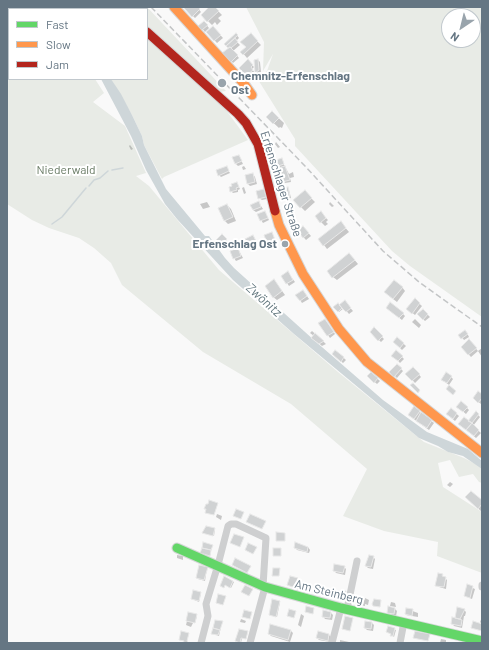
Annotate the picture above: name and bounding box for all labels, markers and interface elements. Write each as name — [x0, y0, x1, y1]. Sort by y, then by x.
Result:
legend — [8, 8, 148, 80]
north arrow — [441, 8, 481, 48]
text: Fast — [46, 17, 69, 31]
text: N — [448, 30, 461, 45]
text: Slow — [46, 37, 71, 51]
text: Jam — [46, 57, 69, 71]
place label: Chemnitz-Erfenschlag Ost — [231, 69, 350, 97]
marker: Chemnitz-Erfenschlag Ost — [216, 77, 228, 89]
street label: Erfenschlager Straße — [257, 129, 305, 239]
park label: Niederwald — [36, 163, 96, 177]
place label: Erfenschlag Ost — [193, 237, 277, 251]
marker: Erfenschlag Ost — [280, 239, 290, 249]
water label: Zwönitz — [243, 280, 285, 320]
street label: Am Steinberg — [293, 577, 365, 607]

